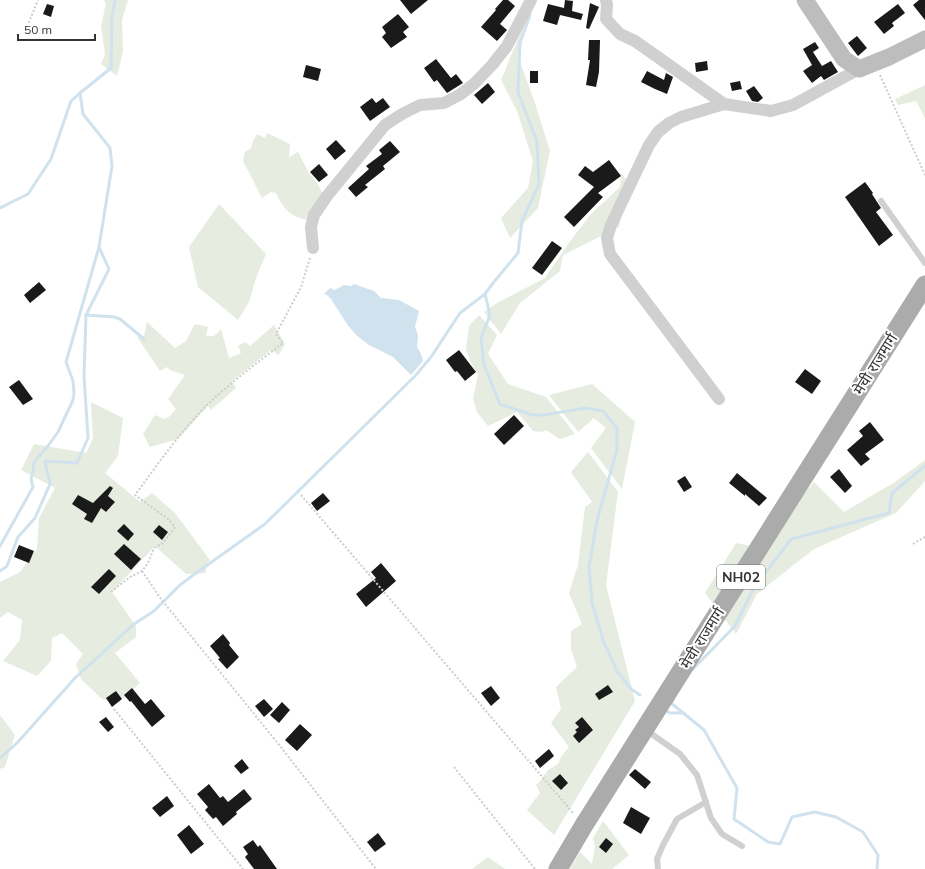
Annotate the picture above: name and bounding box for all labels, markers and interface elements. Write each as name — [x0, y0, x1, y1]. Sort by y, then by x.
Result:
scale bar — [18, 16, 95, 42]
text: 50 m — [24, 22, 52, 37]
street label: मेची राजमार्ग — [849, 329, 902, 398]
road number: NH02 — [717, 565, 765, 589]
street label: मेची राजमार्ग — [676, 603, 729, 672]

